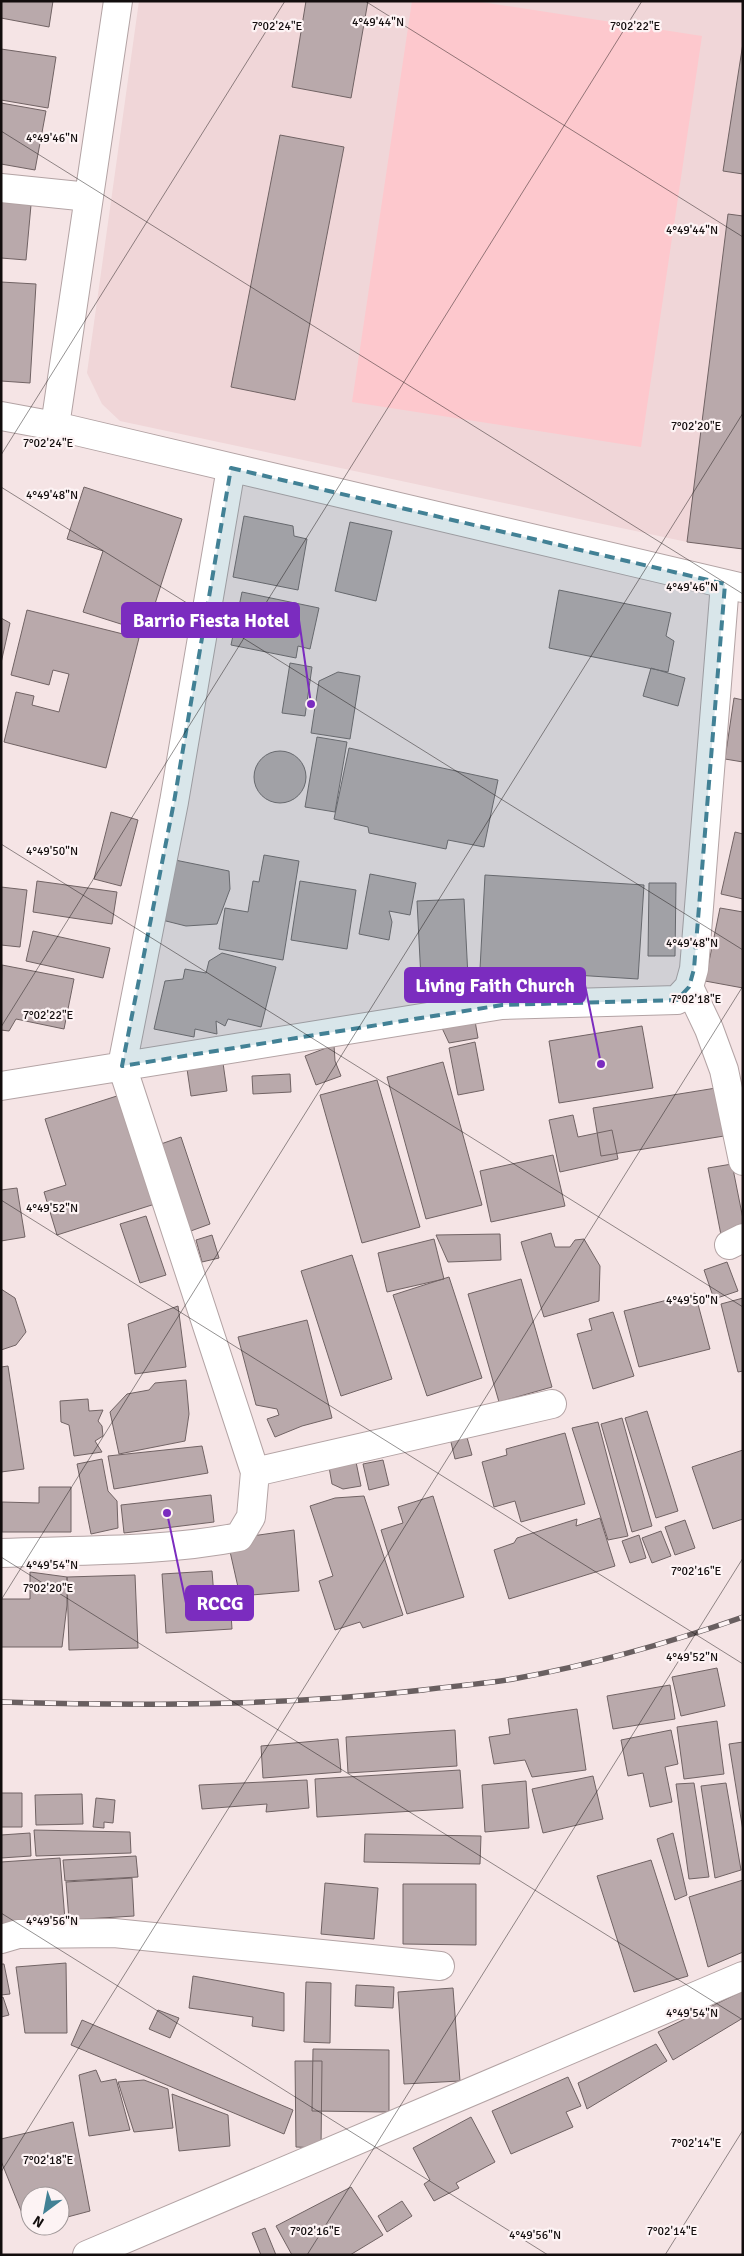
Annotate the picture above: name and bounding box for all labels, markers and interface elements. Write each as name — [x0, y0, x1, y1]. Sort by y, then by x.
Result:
text: 4°49'44"N — [352, 15, 404, 30]
text: 7°02'24"E — [252, 19, 303, 34]
text: 7°02'22"E — [610, 19, 661, 34]
text: 4°49'46"N — [26, 131, 78, 146]
text: 4°49'44"N — [666, 223, 718, 238]
text: 7°02'20"E — [671, 419, 722, 434]
text: 7°02'24"E — [23, 436, 74, 451]
text: 4°49'48"N — [26, 488, 78, 503]
text: 4°49'46"N — [666, 580, 718, 595]
callout: Barrio Fiesta Hotel — [122, 603, 299, 637]
text: Barrio Fiesta Hotel — [133, 609, 289, 633]
text: 4°49'50"N — [26, 844, 78, 859]
text: 4°49'48"N — [666, 936, 718, 951]
callout: Living Faith Church — [405, 968, 585, 1002]
text: Living Faith Church — [415, 974, 575, 998]
text: 7°02'18"E — [671, 992, 722, 1007]
text: 7°02'22"E — [23, 1008, 74, 1023]
text: 4°49'52"N — [26, 1201, 78, 1216]
text: 4°49'50"N — [666, 1293, 718, 1308]
text: 4°49'54"N — [26, 1558, 78, 1573]
text: 7°02'16"E — [671, 1564, 722, 1579]
text: 7°02'20"E — [23, 1581, 74, 1596]
callout: RCCG — [186, 1586, 253, 1620]
text: RCCG — [197, 1592, 243, 1616]
text: 4°49'52"N — [666, 1650, 718, 1665]
text: 4°49'56"N — [26, 1914, 78, 1929]
text: 4°49'54"N — [666, 2006, 718, 2021]
text: 7°02'14"E — [671, 2136, 722, 2151]
text: 7°02'18"E — [23, 2153, 74, 2168]
north arrow — [20, 2186, 70, 2236]
text: N — [30, 2212, 47, 2231]
text: 7°02'16"E — [290, 2224, 341, 2239]
text: 7°02'14"E — [647, 2224, 698, 2239]
text: 4°49'56"N — [509, 2228, 561, 2243]

